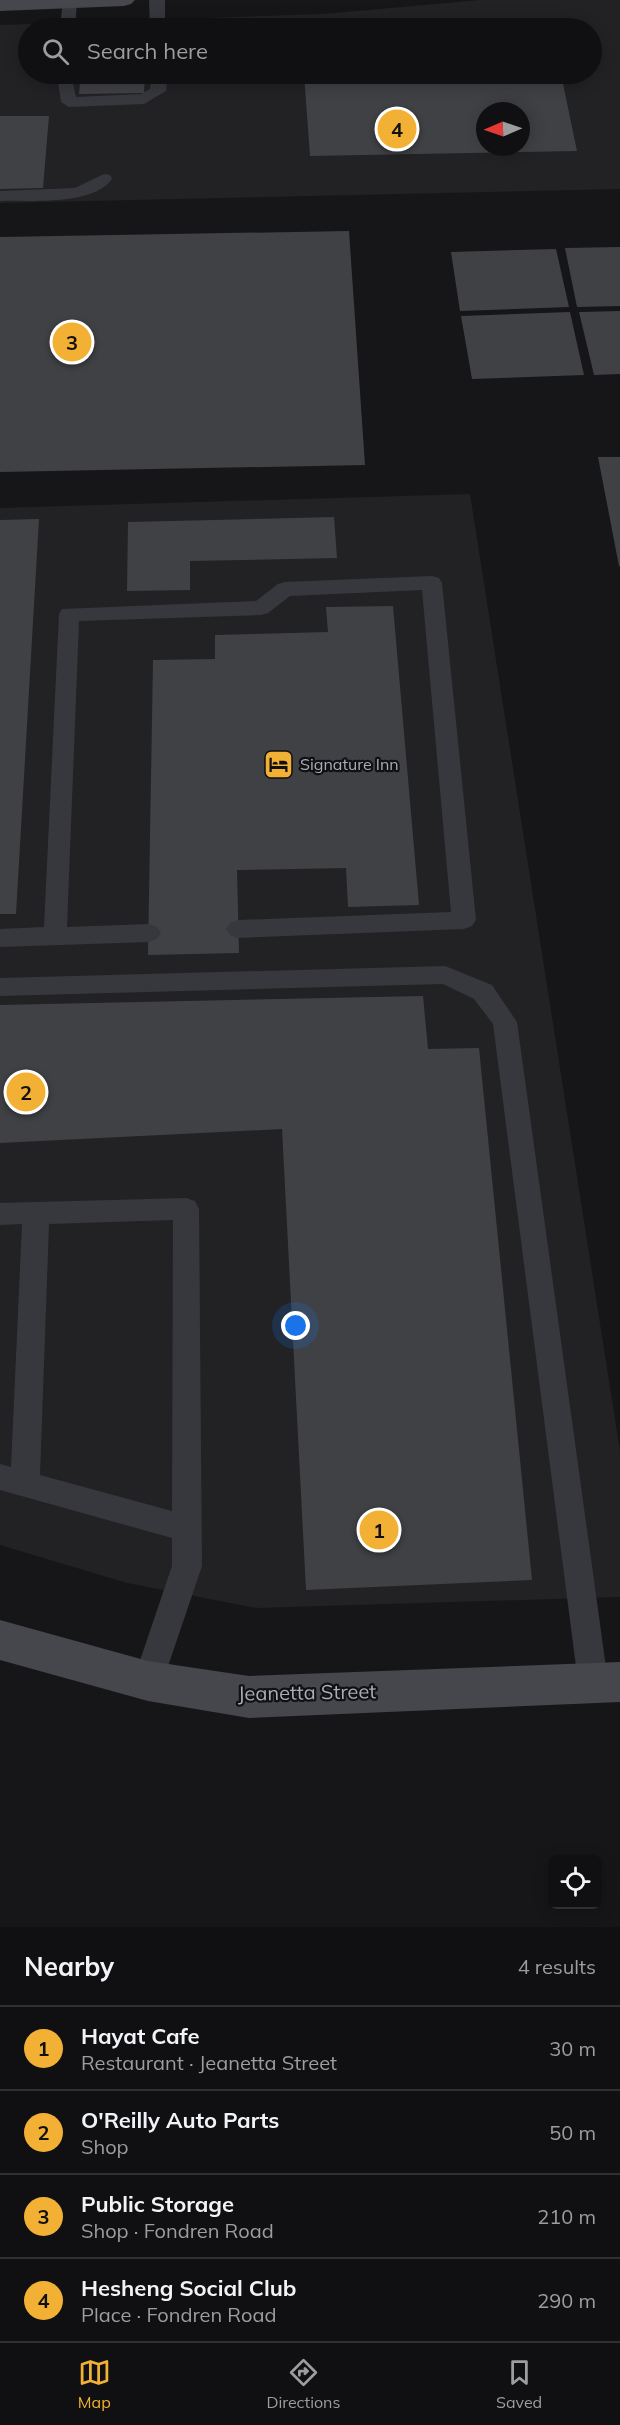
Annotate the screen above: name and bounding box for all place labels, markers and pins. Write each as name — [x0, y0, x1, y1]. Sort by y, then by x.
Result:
pin: 4 — [378, 106, 416, 152]
pin: 3 — [52, 320, 92, 364]
hotel icon: Signature Inn — [263, 748, 295, 780]
place label: Signature Inn — [300, 754, 399, 774]
pin: 2 — [6, 1070, 46, 1114]
pin: 1 — [360, 1508, 398, 1552]

